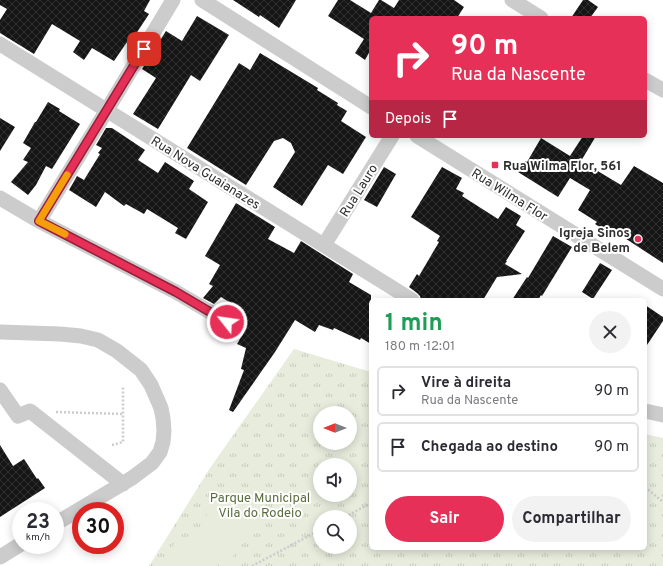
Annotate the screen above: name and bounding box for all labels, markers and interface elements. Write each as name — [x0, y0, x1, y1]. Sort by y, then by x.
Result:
text: 90 m — [451, 29, 518, 65]
pin — [127, 32, 161, 66]
icon: right — [385, 32, 437, 84]
icon: arrive — [133, 38, 155, 60]
text: Rua da Nascente — [451, 64, 586, 87]
icon: arrive — [439, 108, 461, 130]
text: Depois — [385, 110, 431, 129]
street label: Rua Nova Guaianazes — [147, 134, 262, 214]
place label: Rua Wilma Flor, 561 — [503, 159, 621, 175]
marker: Rua Wilma Flor, 561 — [490, 160, 500, 170]
street label: Rua Lauro — [337, 162, 382, 220]
street label: Rua Wilma Flor — [468, 166, 550, 226]
place label: Igreja Sinos de Belem — [559, 226, 630, 257]
marker: Igreja Sinos de Belem — [633, 234, 643, 244]
position arrow — [206, 301, 248, 343]
text: 1 min — [385, 309, 443, 339]
button: close — [589, 311, 631, 353]
text: 180 m · 12:01 — [385, 339, 455, 355]
text: Vire à direita — [421, 374, 511, 393]
icon: right — [387, 380, 409, 402]
text: 90 m — [594, 382, 629, 401]
text: Rua da Nascente — [421, 393, 518, 409]
north arrow — [313, 406, 357, 450]
map controls — [313, 406, 357, 554]
icon: arrive — [387, 436, 409, 458]
text: Chegada ao destino — [421, 438, 558, 457]
text: 90 m — [594, 438, 629, 457]
button: sound — [313, 458, 357, 502]
park label: Parque Municipal Vila do Rodeio — [210, 491, 310, 522]
button: Sair — [385, 496, 504, 542]
button: Compartilhar — [512, 496, 631, 542]
speed limit sign: 30 — [72, 502, 124, 554]
text: 23 — [26, 510, 50, 536]
button: search — [313, 510, 357, 554]
text: km/h — [26, 531, 50, 544]

